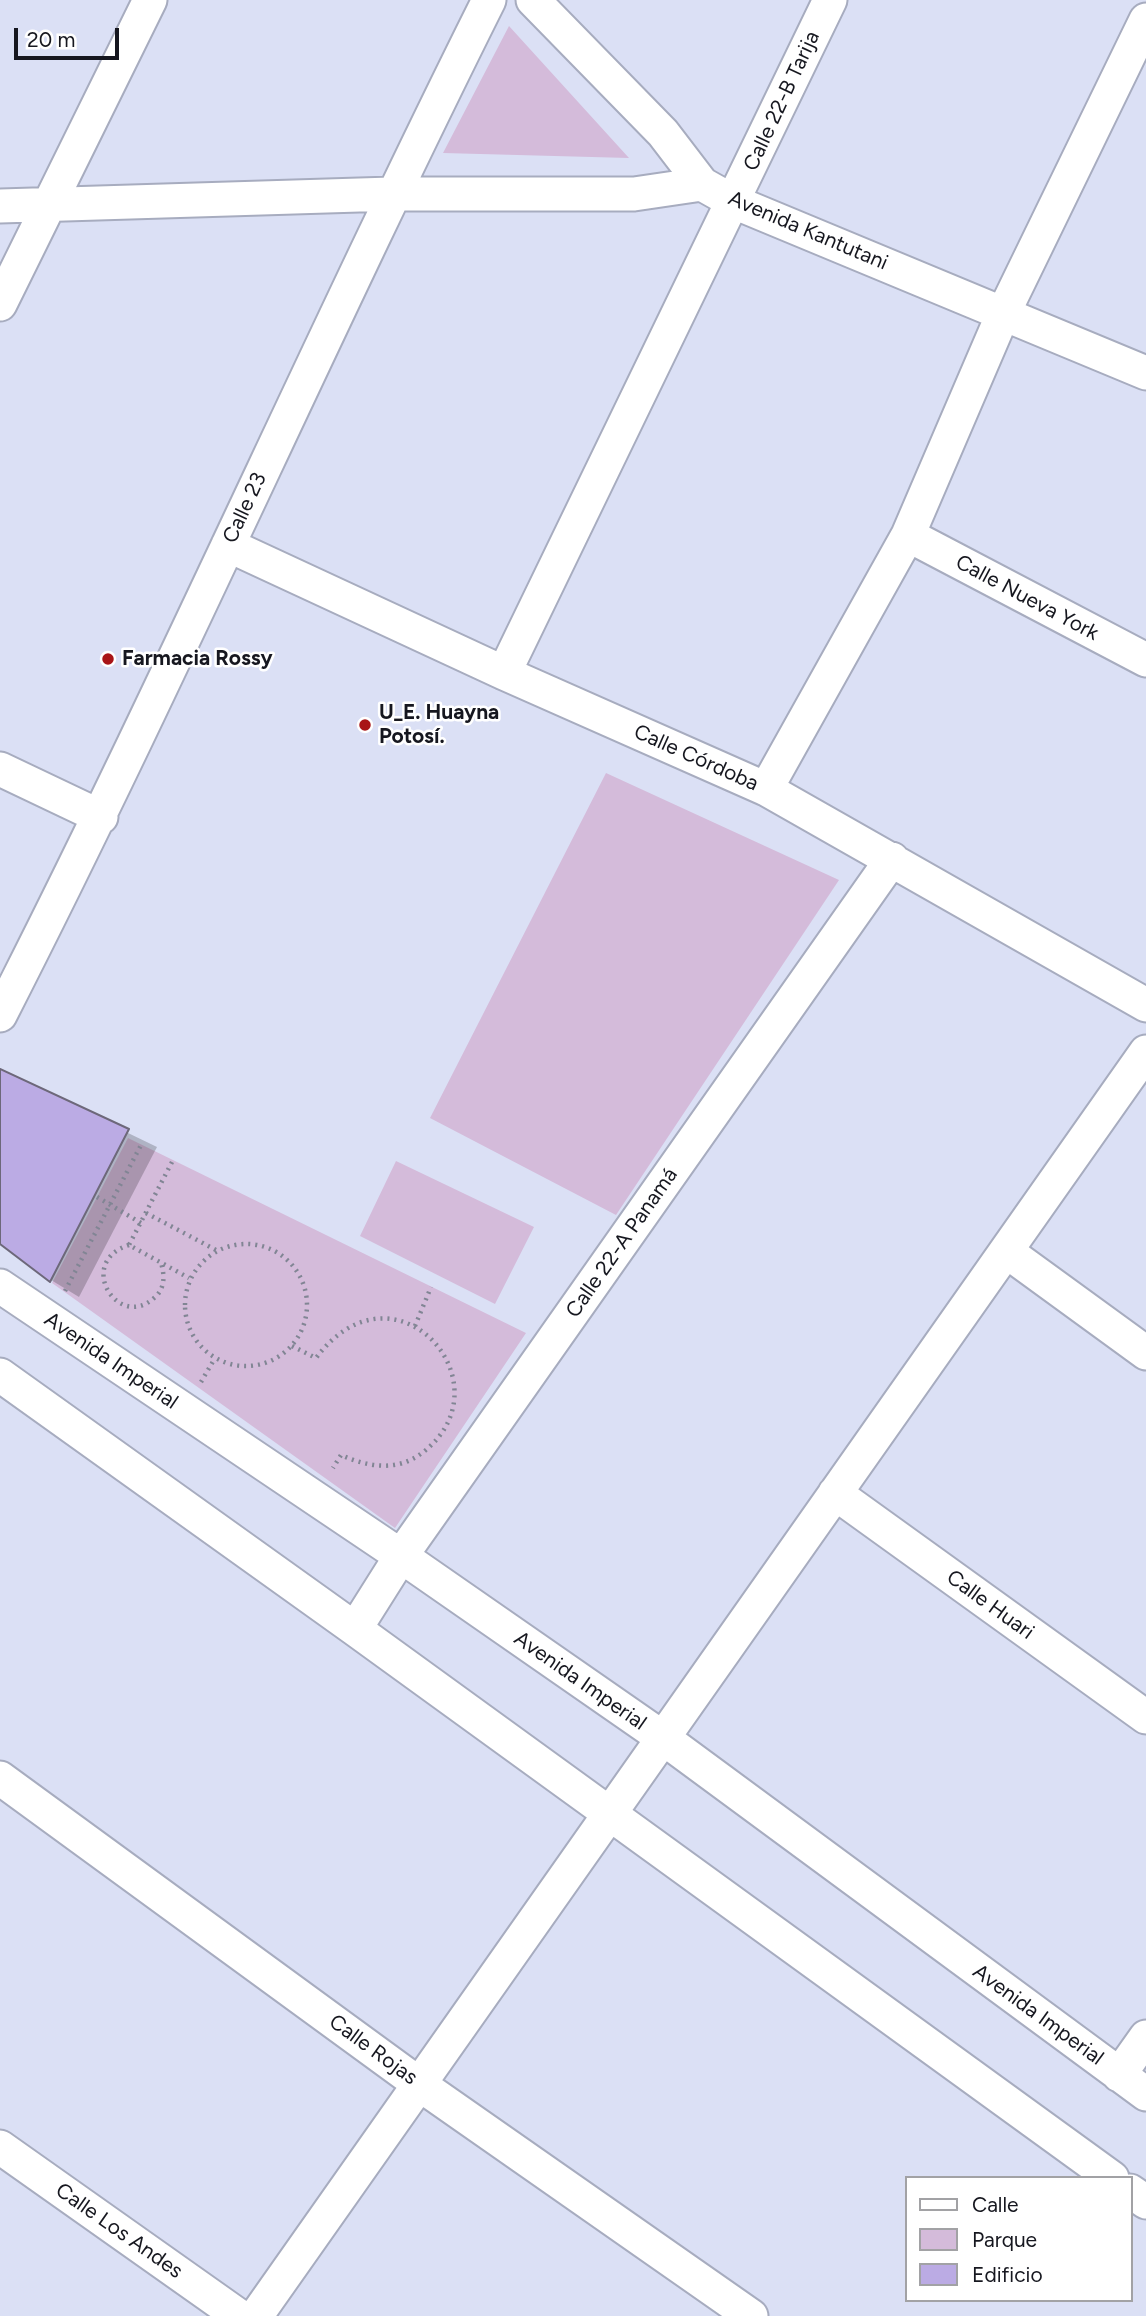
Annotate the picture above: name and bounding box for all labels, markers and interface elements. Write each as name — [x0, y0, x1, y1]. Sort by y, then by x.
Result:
scale bar — [18, 14, 122, 58]
text: 20 m — [27, 27, 75, 52]
street label: Calle 22-B Tarija — [739, 27, 825, 175]
street label: Avenida Kantutani — [724, 186, 892, 276]
street label: Calle 23 — [218, 469, 272, 547]
street label: Calle Nueva York — [951, 550, 1103, 646]
place label: Farmacia Rossy — [122, 646, 273, 672]
marker: Farmacia Rossy — [100, 651, 116, 667]
place label: U_E. Huayna Potosí. — [379, 700, 499, 750]
marker: U_E. Huayna Potosí. — [357, 717, 373, 733]
street label: Calle Córdoba — [630, 719, 762, 797]
street label: Calle 22-A Panamá — [561, 1163, 683, 1323]
street label: Avenida Imperial — [39, 1307, 183, 1415]
street label: Calle Huari — [941, 1565, 1039, 1645]
street label: Avenida Imperial — [509, 1626, 651, 1736]
street label: Avenida Imperial — [968, 1959, 1108, 2071]
street label: Calle Rojas — [324, 2009, 422, 2091]
legend — [904, 2176, 1132, 2302]
street label: Calle Los Andes — [51, 2178, 187, 2284]
text: Calle — [972, 2192, 1019, 2217]
text: Parque — [972, 2227, 1037, 2252]
text: Edificio — [972, 2262, 1043, 2287]

